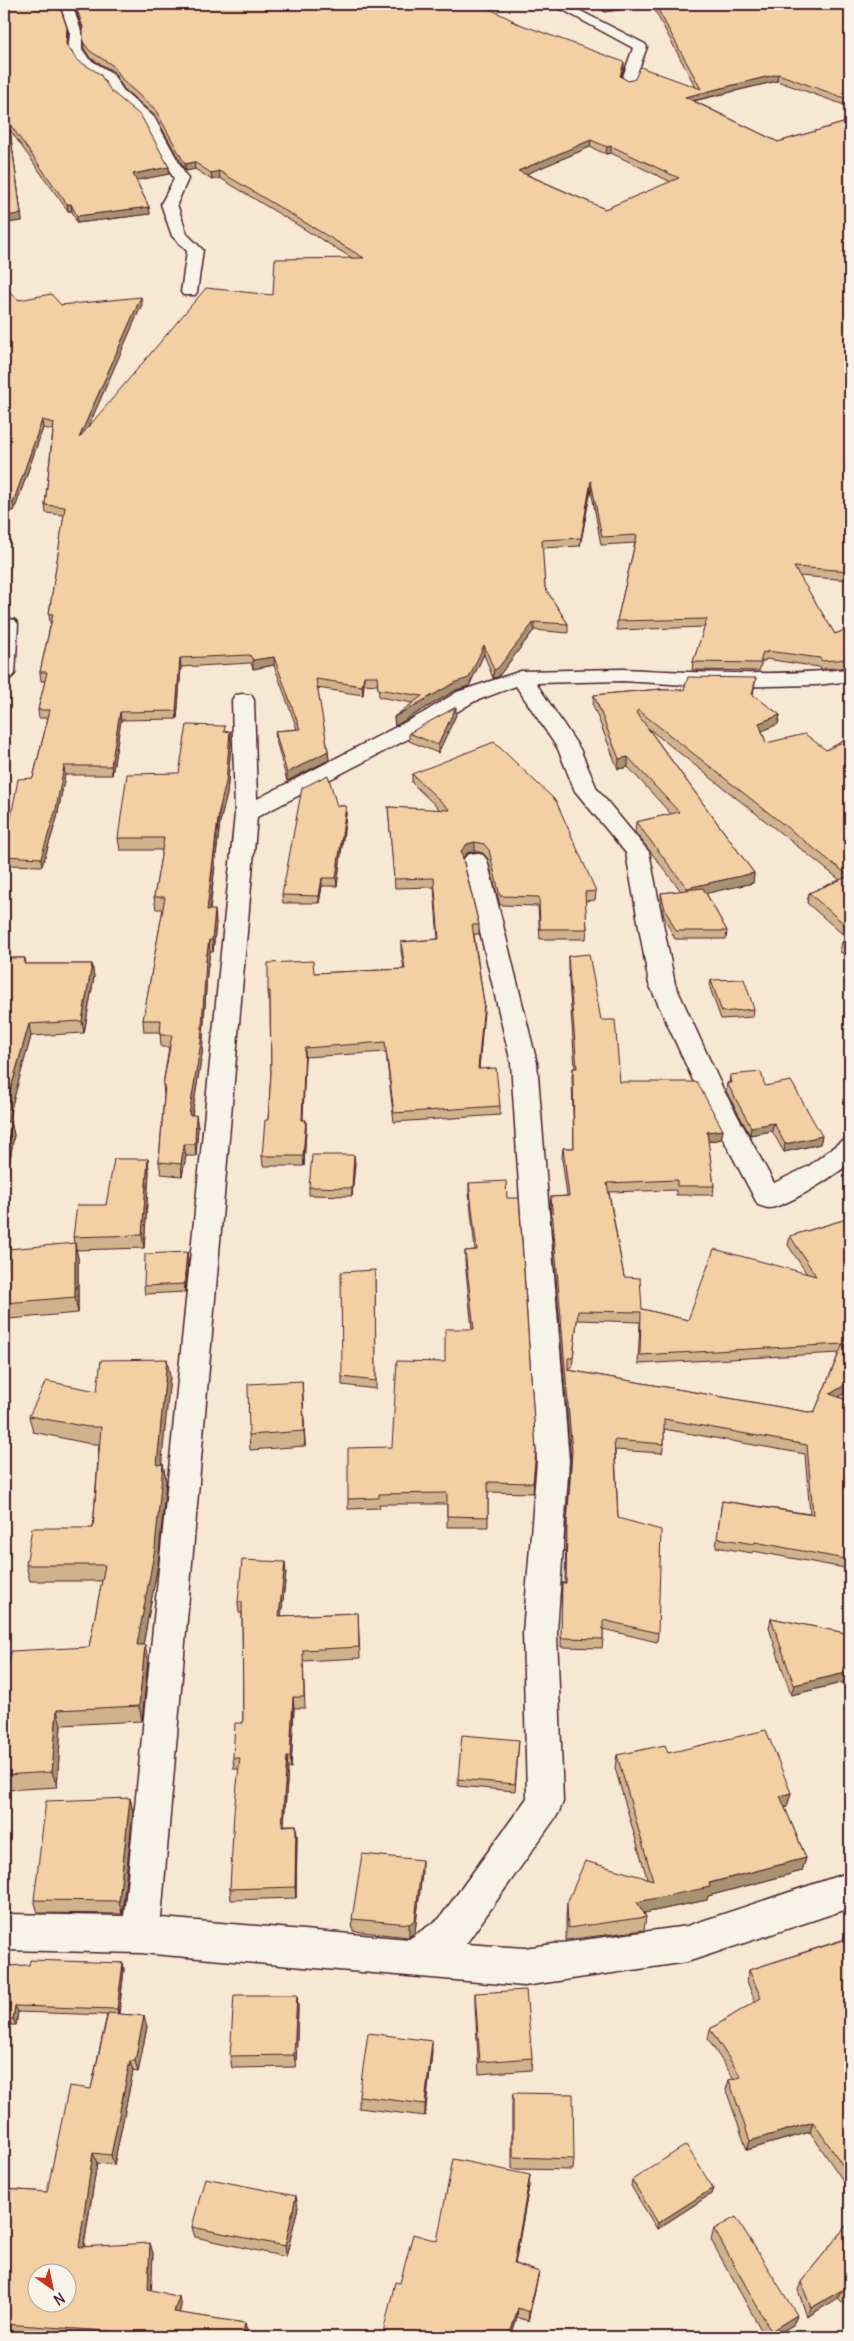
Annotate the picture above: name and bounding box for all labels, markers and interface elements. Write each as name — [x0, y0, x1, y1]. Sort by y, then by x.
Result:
north arrow — [28, 2264, 78, 2314]
text: N — [50, 2289, 68, 2309]

